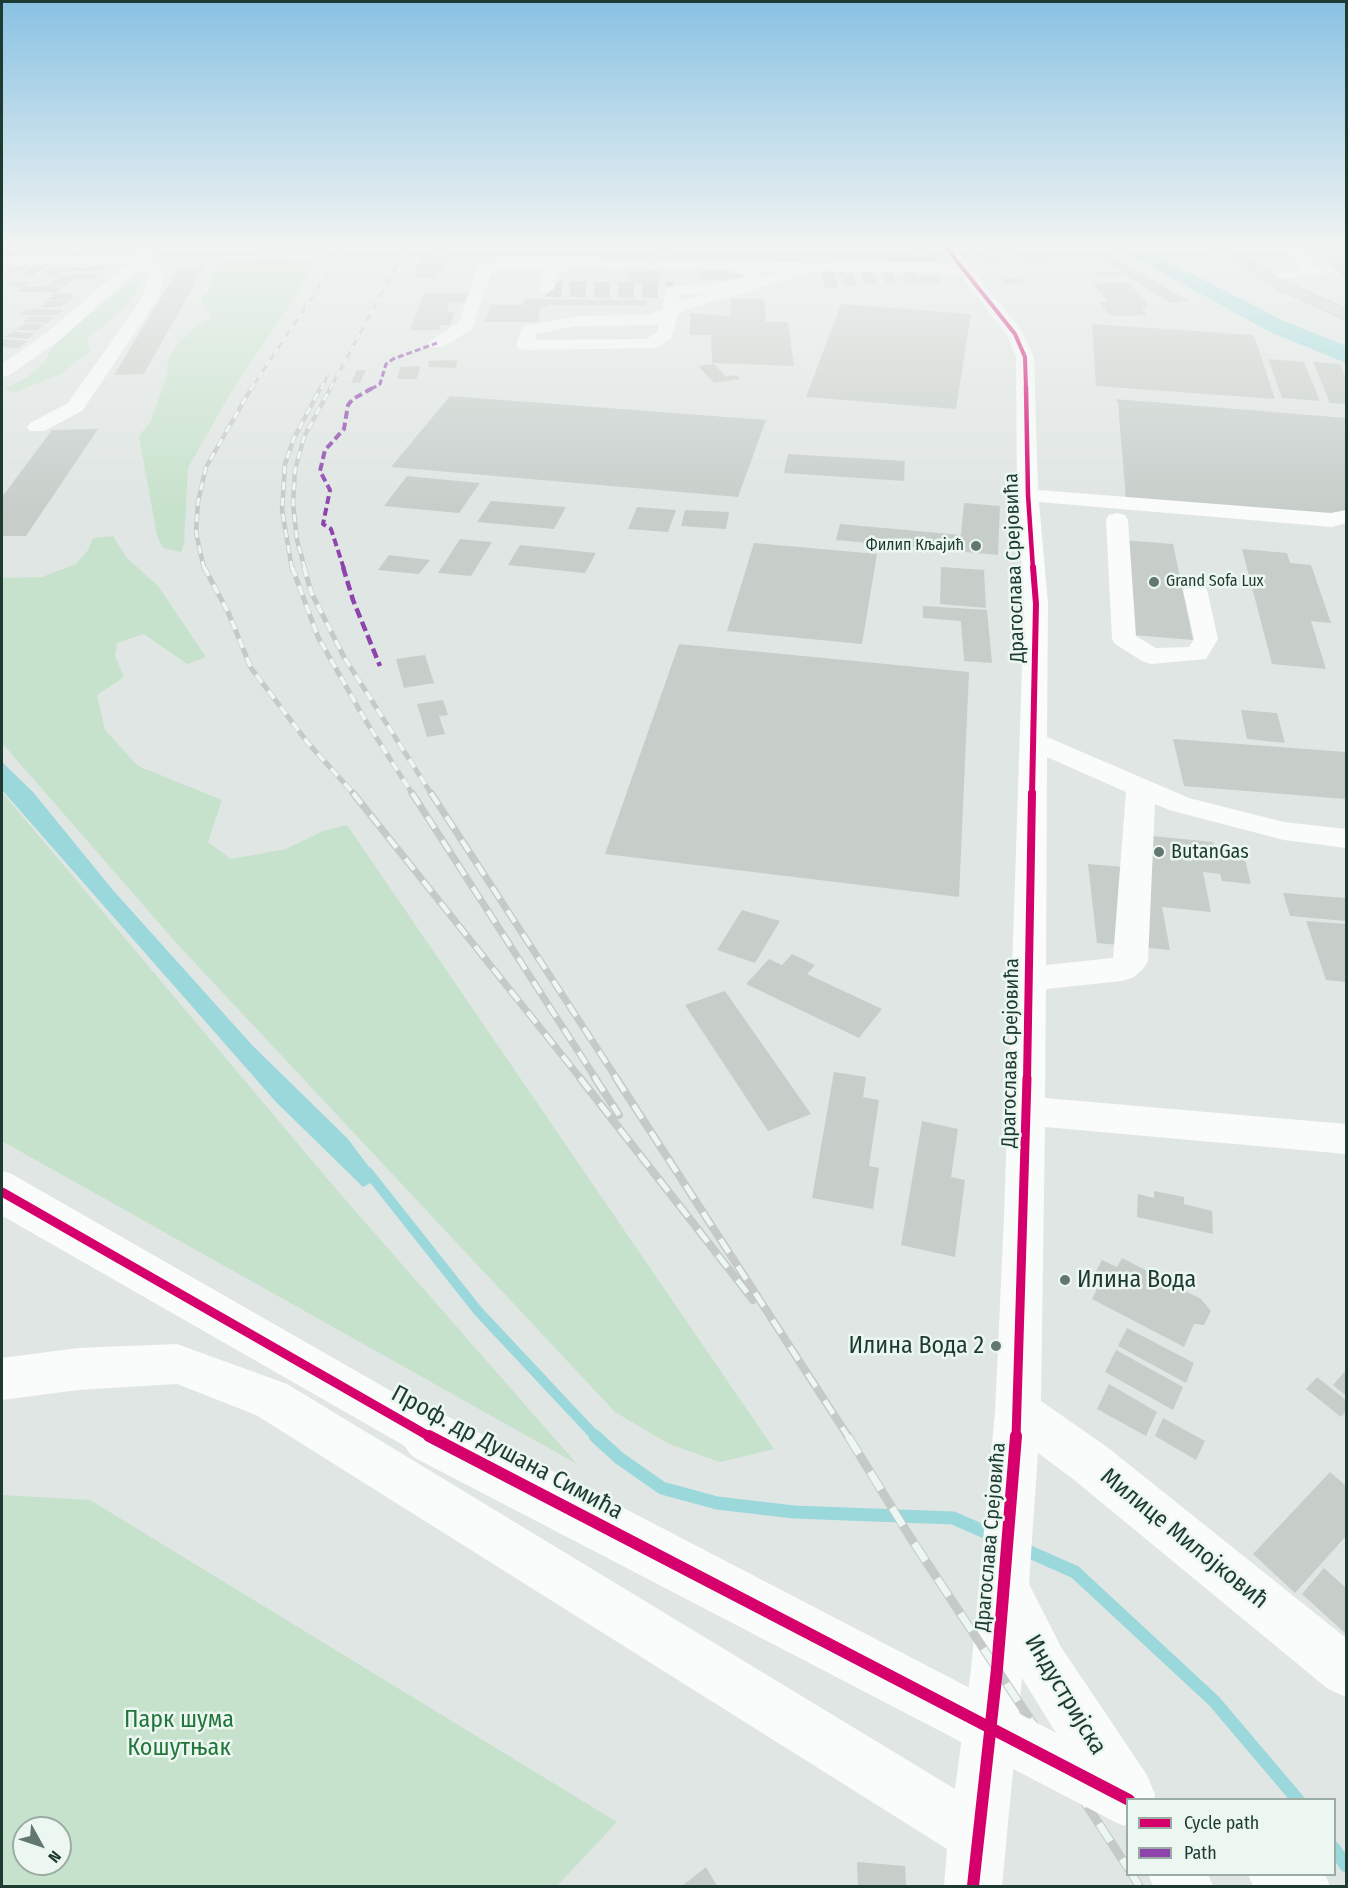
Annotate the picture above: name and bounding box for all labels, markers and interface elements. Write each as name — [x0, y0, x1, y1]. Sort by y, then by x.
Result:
street label: Драгослава Срејовића — [1000, 473, 1030, 663]
place label: Филип Кљајић — [866, 536, 964, 556]
marker: Филип Кљајић — [969, 539, 983, 553]
place label: Grand Sofa Lux — [1166, 572, 1264, 592]
marker: Grand Sofa Lux — [1147, 575, 1161, 589]
place label: ButanGas — [1171, 840, 1249, 864]
marker: ButanGas — [1152, 845, 1166, 859]
street label: Драгослава Срејовића — [997, 958, 1025, 1148]
place label: Илина Вода — [1077, 1266, 1196, 1294]
marker: Илина Вода — [1058, 1273, 1072, 1287]
place label: Илина Вода 2 — [848, 1332, 984, 1360]
marker: Илина Вода 2 — [989, 1339, 1003, 1353]
street label: Проф. др Душана Симића — [386, 1380, 628, 1526]
street label: Драгослава Срејовића — [971, 1442, 1011, 1632]
street label: Милице Милојковић — [1094, 1463, 1274, 1615]
street label: Индустријска — [1018, 1630, 1112, 1760]
park label: Парк шума Кошутњак — [124, 1706, 234, 1762]
legend — [1126, 1798, 1336, 1876]
text: Cycle path — [1184, 1812, 1259, 1834]
north arrow — [12, 1816, 72, 1876]
text: Path — [1184, 1842, 1217, 1864]
text: N — [44, 1847, 65, 1866]

